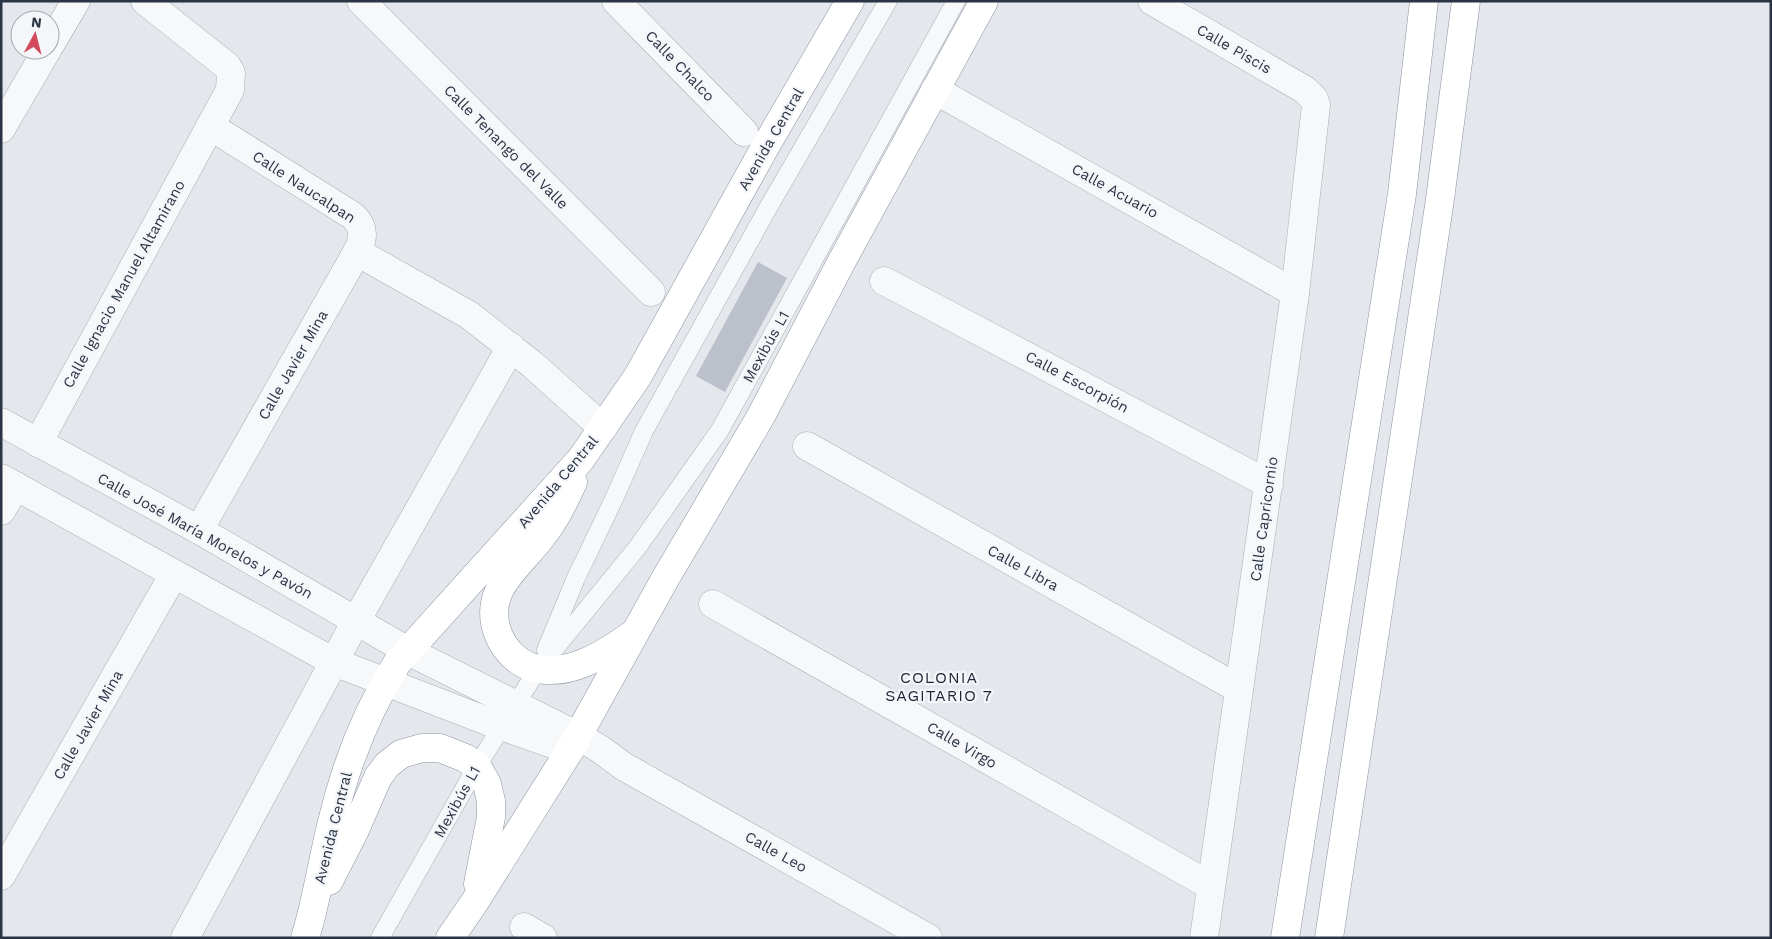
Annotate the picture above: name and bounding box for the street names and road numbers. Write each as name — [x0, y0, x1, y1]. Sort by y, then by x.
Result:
street label: Calle Piscis — [1194, 20, 1275, 78]
street label: Calle Chalco — [642, 27, 718, 105]
street label: Calle Tenango del Valle — [440, 81, 572, 213]
street label: Avenida Central — [734, 84, 808, 193]
street label: Calle Naucalpan — [249, 147, 359, 227]
street label: Calle Acuario — [1069, 160, 1161, 222]
street label: Calle Ignacio Manuel Altamirano — [59, 177, 189, 391]
street label: Calle Javier Mina — [254, 306, 332, 423]
street label: Mexibús L1 — [739, 308, 793, 386]
street label: Calle Escorpión — [1022, 347, 1132, 417]
street label: Avenida Central — [514, 432, 602, 532]
street label: Calle Capricornio — [1246, 455, 1282, 583]
street label: Calle José María Morelos y Pavón — [94, 469, 316, 603]
street label: Calle Libra — [984, 541, 1062, 595]
street label: Calle Javier Mina — [49, 666, 127, 783]
street label: Calle Virgo — [924, 718, 1000, 772]
street label: Mexibús L1 — [430, 763, 484, 841]
street label: Avenida Central — [310, 770, 356, 886]
street label: Calle Leo — [742, 828, 810, 876]

